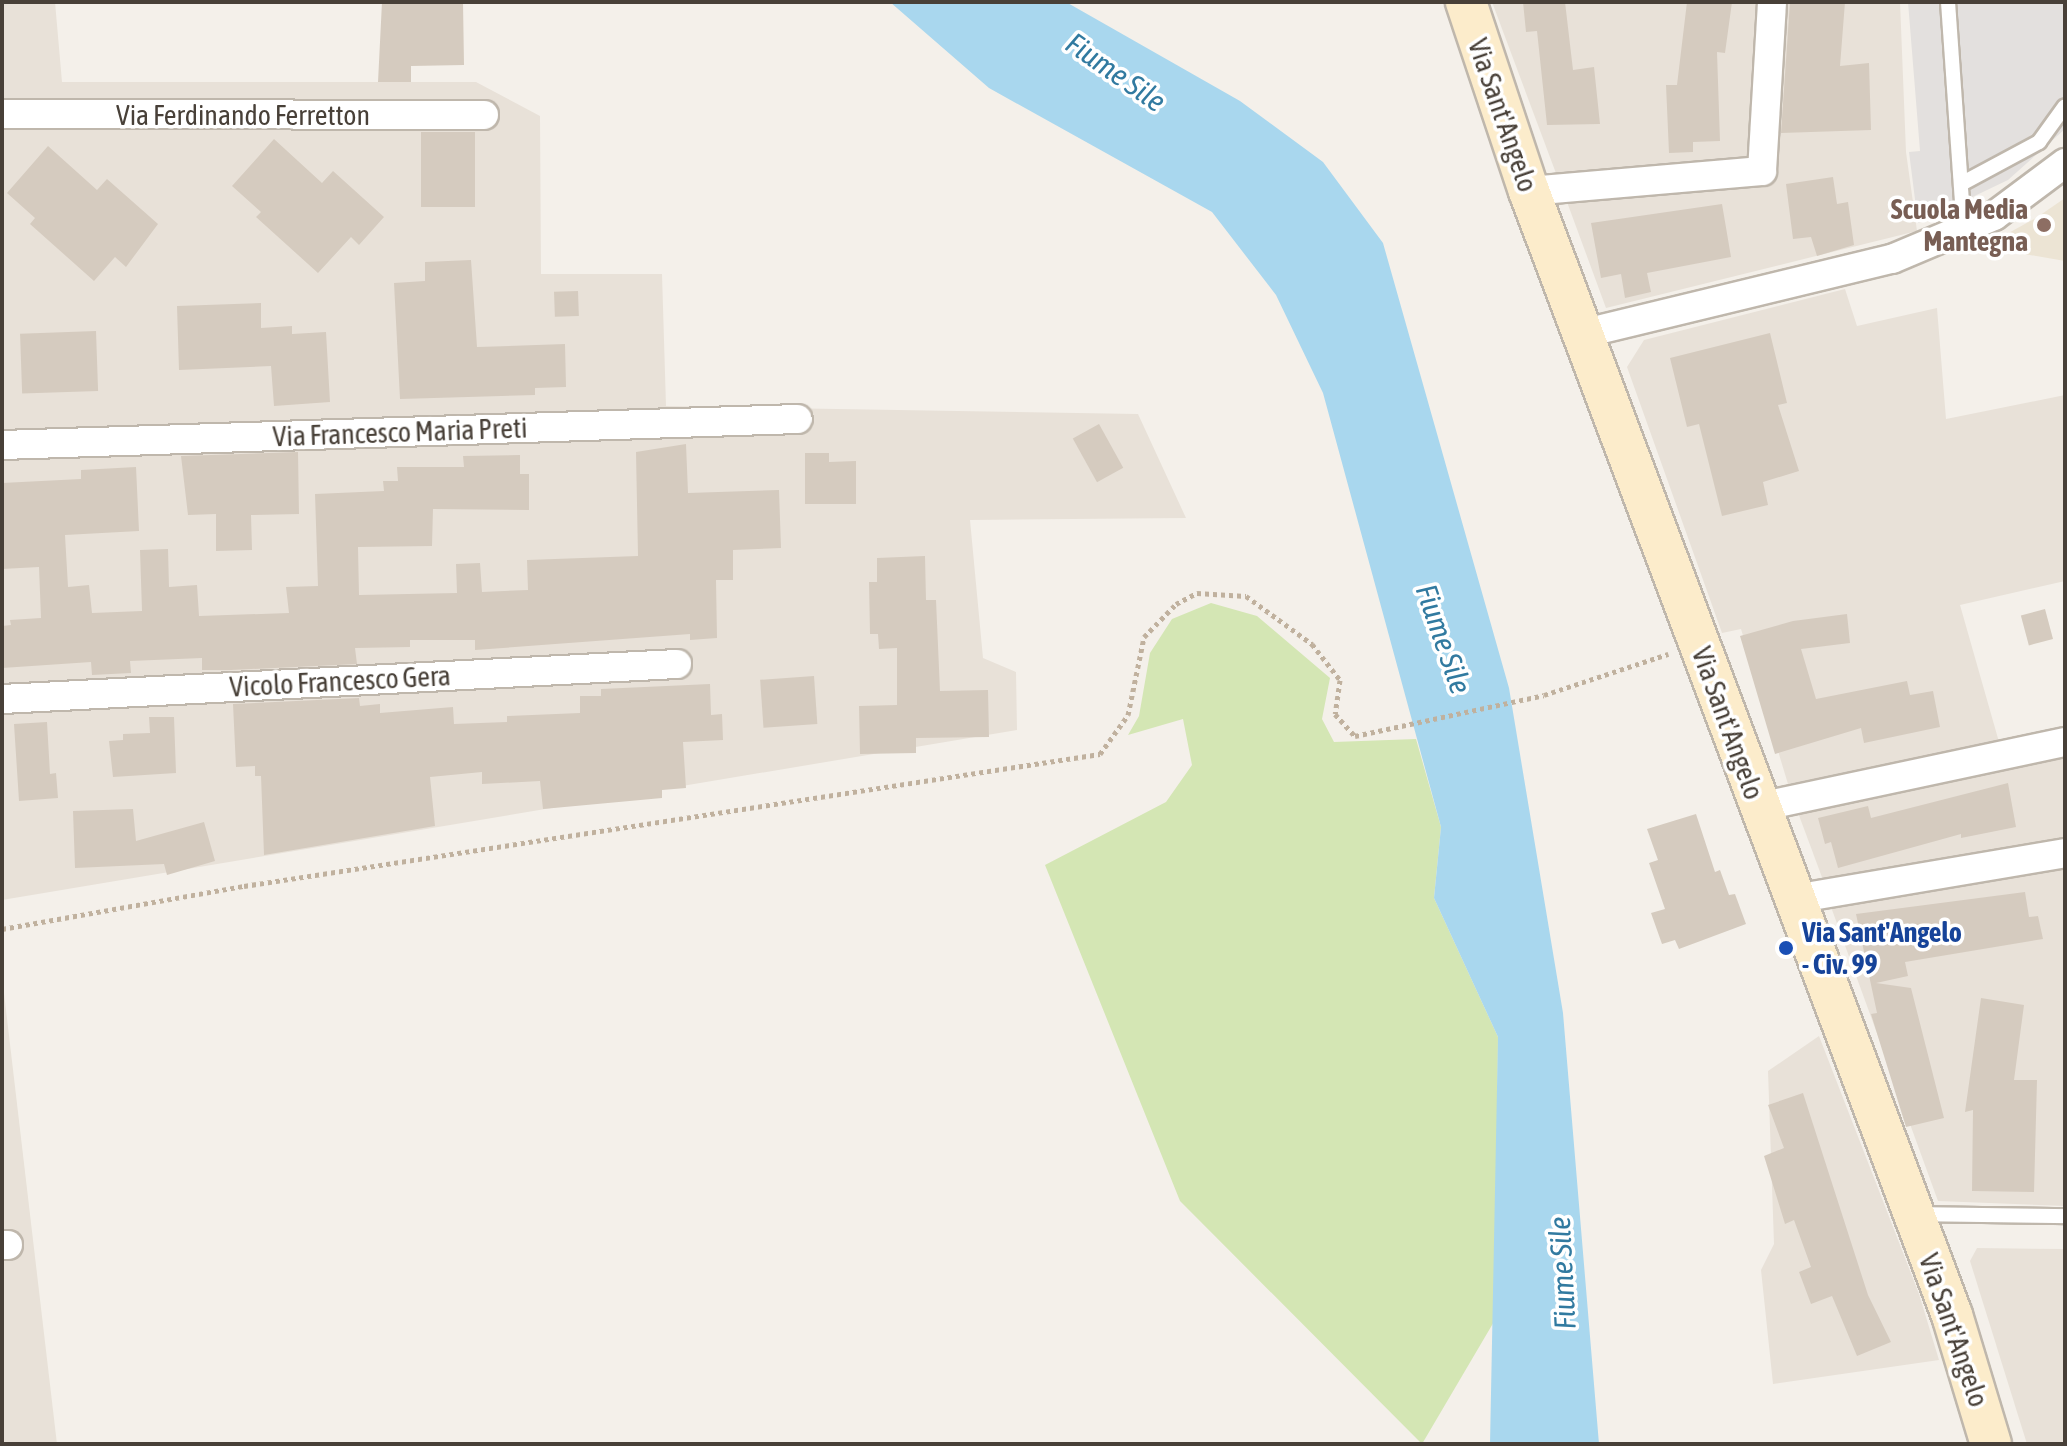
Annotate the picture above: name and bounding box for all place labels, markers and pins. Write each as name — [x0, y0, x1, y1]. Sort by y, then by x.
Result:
place label: Scuola Media Mantegna — [1891, 192, 2028, 258]
marker: Scuola Media Mantegna — [2035, 216, 2053, 234]
place label: Via Sant'Angelo - Civ. 99 — [1802, 915, 1962, 981]
marker: Via Sant'Angelo - Civ. 99 — [1777, 939, 1795, 957]

